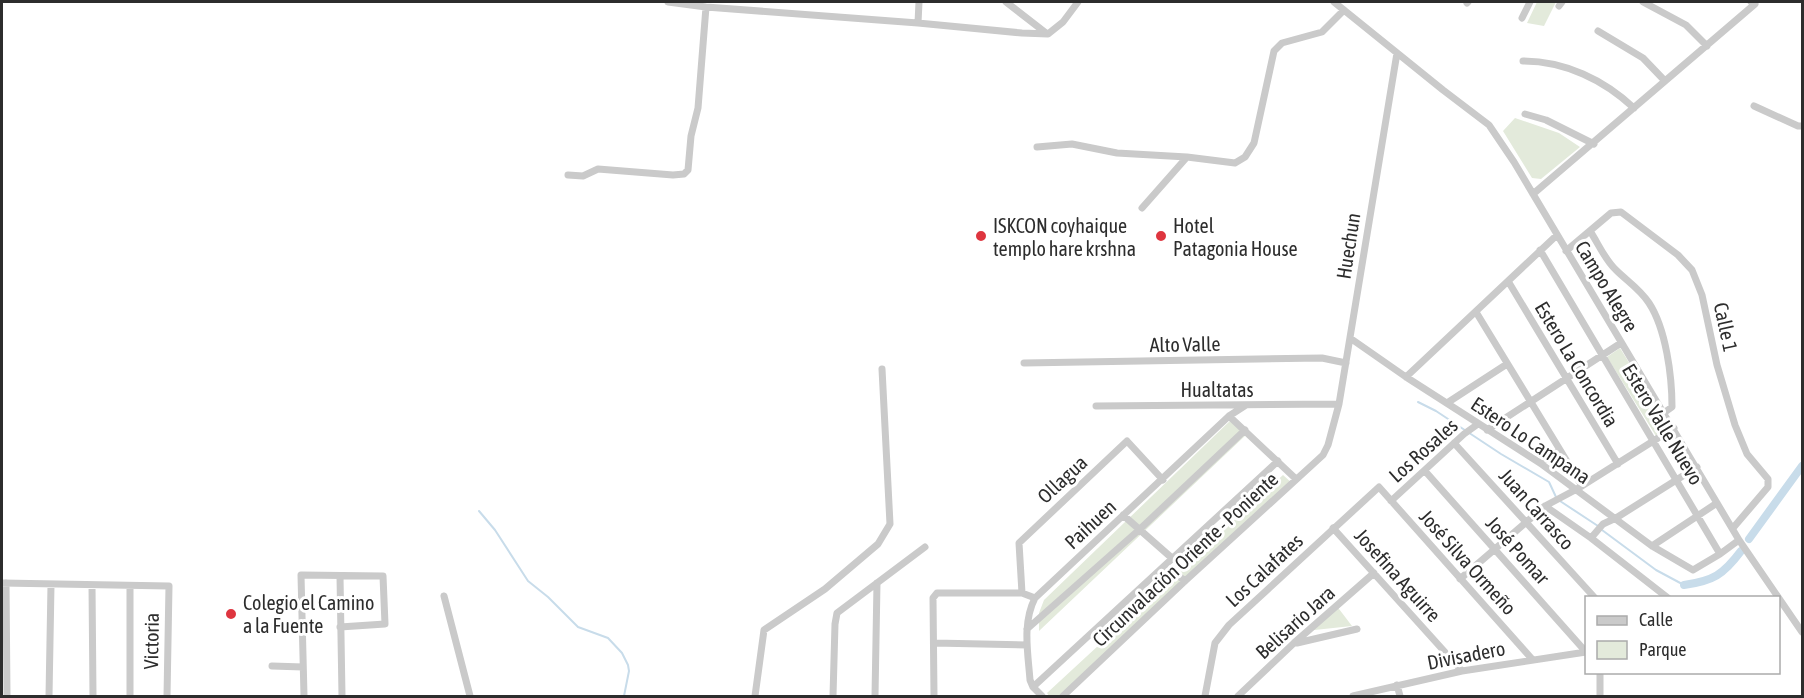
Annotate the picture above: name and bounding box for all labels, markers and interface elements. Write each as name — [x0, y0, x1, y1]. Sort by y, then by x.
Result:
street label: Huechun — [1331, 211, 1365, 281]
place label: ISKCON coyhaique templo hare krshna — [993, 214, 1136, 260]
place label: Hotel Patagonia House — [1173, 214, 1298, 260]
marker: ISKCON coyhaique templo hare krshna — [974, 229, 988, 243]
marker: Hotel Patagonia House — [1154, 229, 1168, 243]
street label: Campo Alegre — [1571, 236, 1643, 336]
street label: Estero La Concordia — [1531, 297, 1623, 431]
street label: Calle 1 — [1710, 300, 1742, 354]
street label: Alto Valle — [1149, 332, 1221, 356]
street label: Estero Valle Nuevo — [1618, 359, 1708, 489]
street label: Hualtatas — [1180, 378, 1254, 401]
street label: Estero Lo Campana — [1467, 392, 1595, 488]
street label: Los Rosales — [1384, 413, 1462, 487]
street label: Ollagua — [1033, 450, 1091, 508]
street label: Juan Carrasco — [1495, 464, 1579, 554]
street label: Circunvalación Oriente - Poniente — [1088, 467, 1282, 651]
street label: Paihuen — [1060, 495, 1120, 553]
street label: José Silva Ormeño — [1415, 505, 1521, 619]
street label: José Pomar — [1482, 511, 1555, 589]
street label: Josefina Aguirre — [1350, 524, 1446, 626]
street label: Los Calafates — [1221, 529, 1307, 611]
street label: Belisario Jara — [1251, 581, 1339, 663]
place label: Colegio el Camino a la Fuente — [243, 591, 374, 637]
legend — [1585, 596, 1780, 674]
marker: Colegio el Camino a la Fuente — [224, 607, 238, 621]
text: Calle — [1639, 609, 1673, 630]
street label: Victoria — [139, 613, 163, 669]
street label: Divisadero — [1425, 636, 1507, 674]
text: Parque — [1639, 639, 1687, 660]

